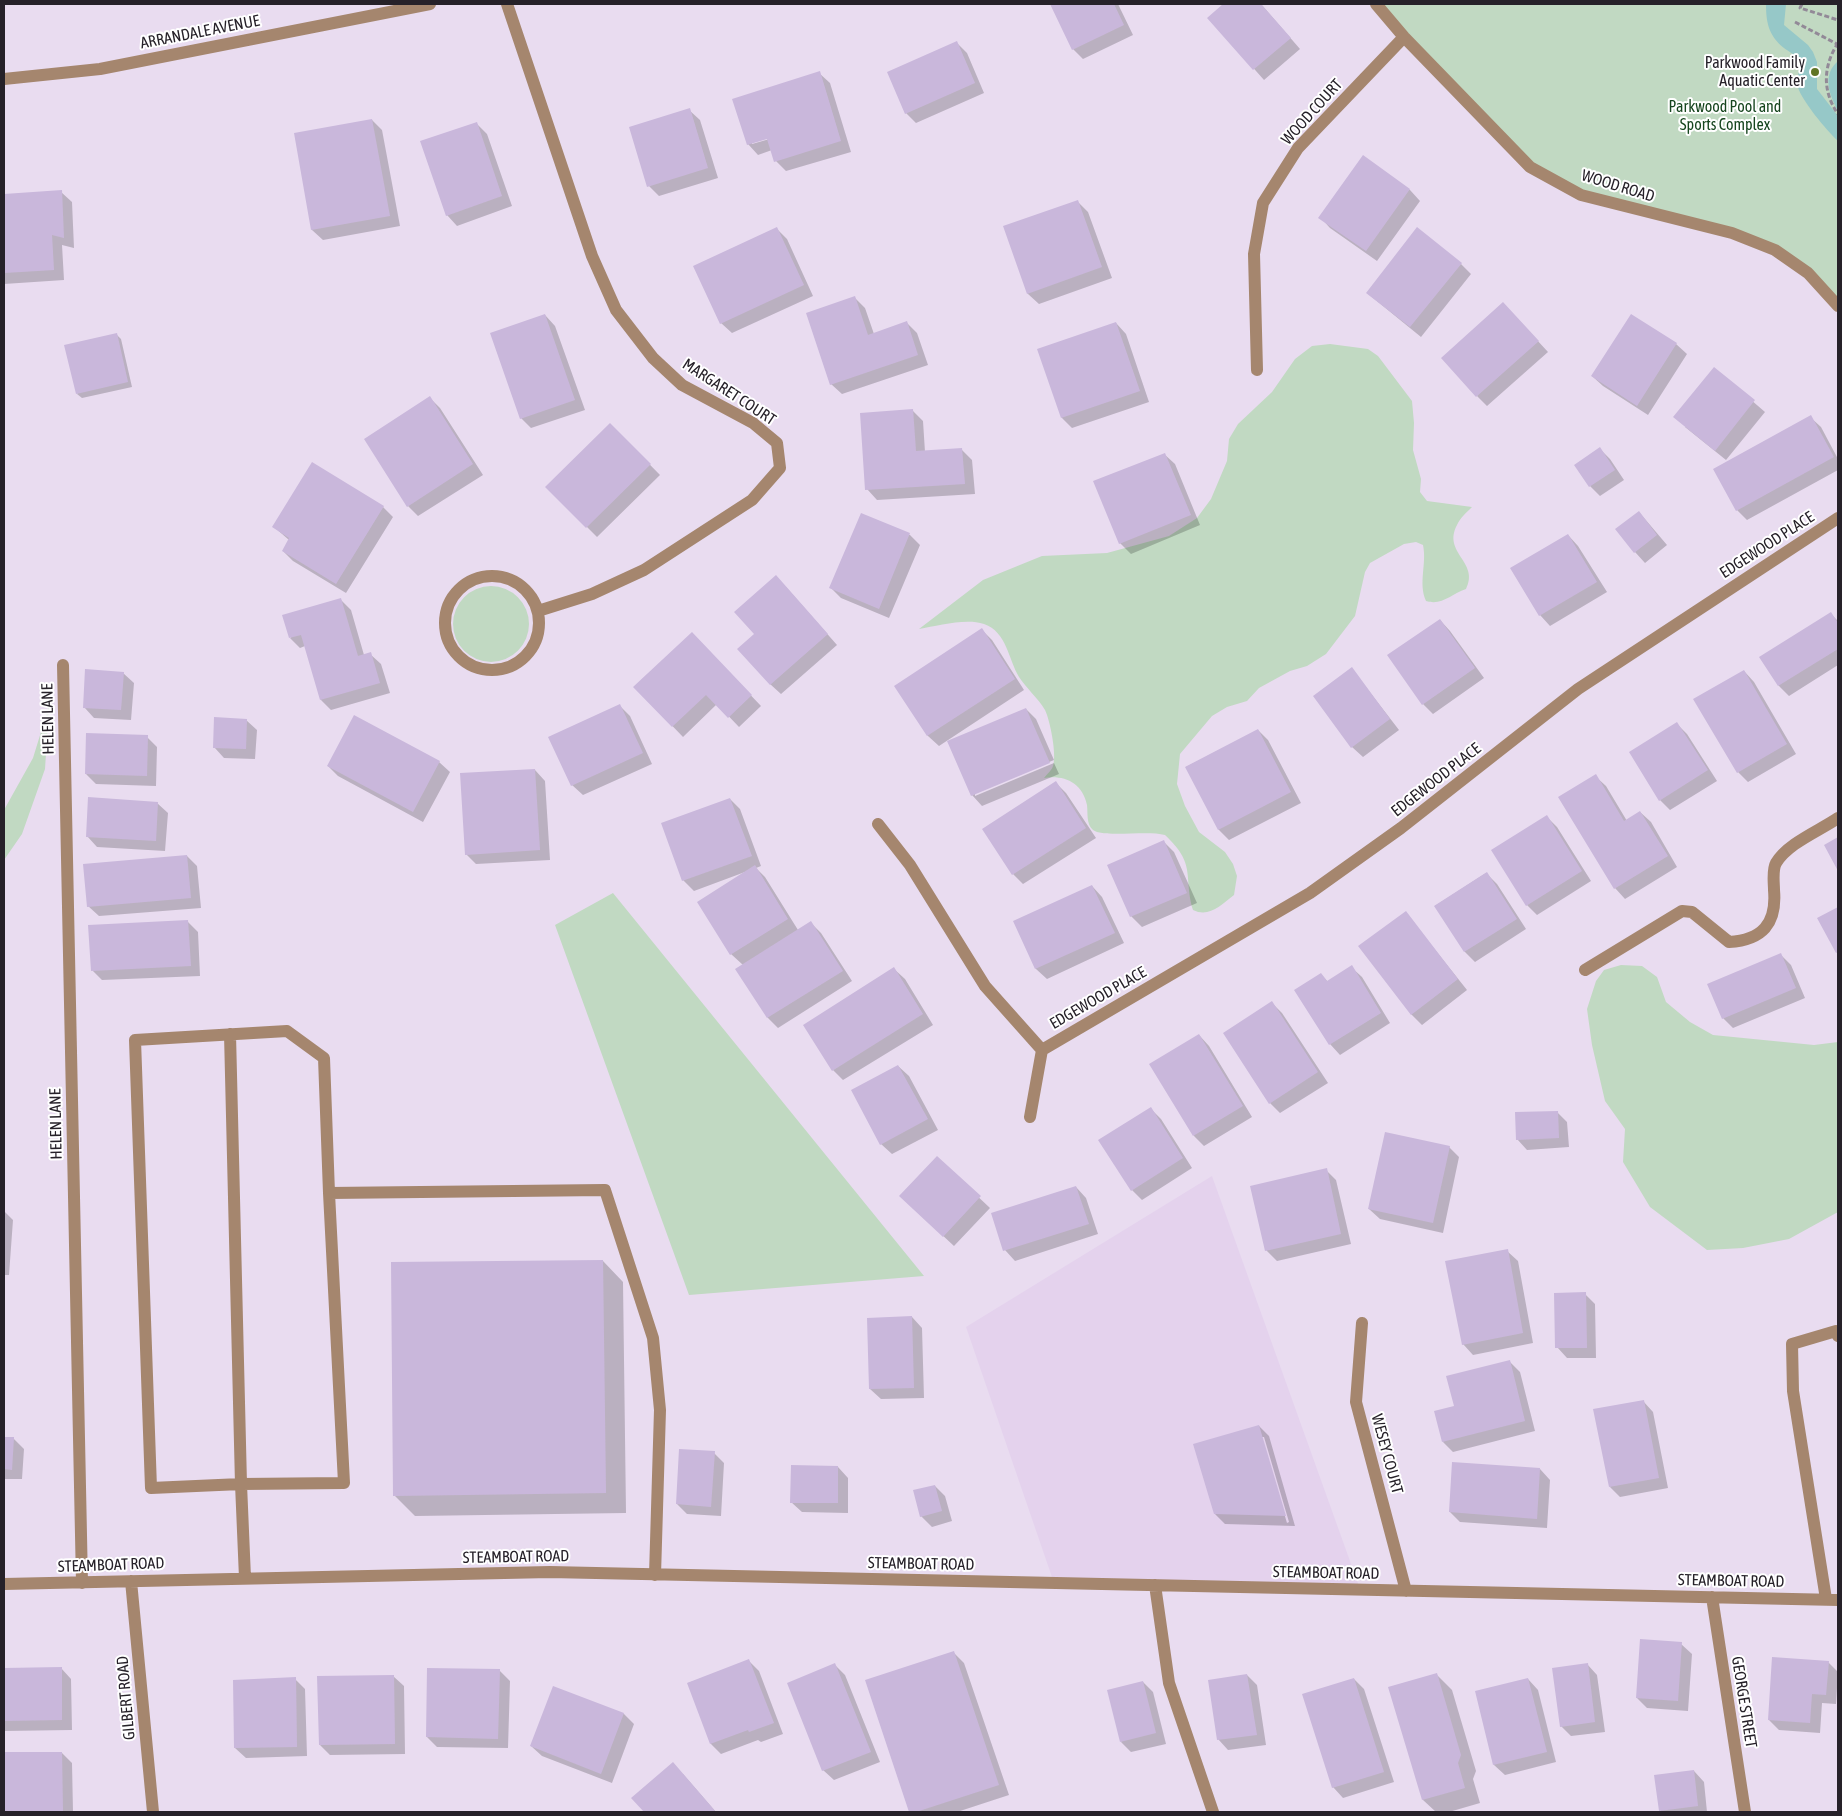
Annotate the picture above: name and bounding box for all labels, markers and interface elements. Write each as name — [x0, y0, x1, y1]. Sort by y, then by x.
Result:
street label: ARRANDALE AVENUE — [139, 11, 261, 53]
place label: Parkwood Family Aquatic Center — [1705, 53, 1805, 91]
marker: Parkwood Family Aquatic Center — [1809, 66, 1821, 78]
street label: WOOD COURT — [1277, 75, 1347, 149]
park label: Parkwood Pool and Sports Complex — [1669, 97, 1781, 135]
street label: WOOD ROAD — [1579, 166, 1657, 206]
street label: MARGARET COURT — [679, 355, 779, 429]
street label: EDGEWOOD PLACE — [1716, 507, 1818, 583]
street label: HELEN LANE — [38, 683, 58, 755]
street label: EDGEWOOD PLACE — [1387, 739, 1485, 821]
street label: EDGEWOOD PLACE — [1046, 963, 1150, 1033]
street label: HELEN LANE — [46, 1088, 66, 1160]
street label: WESEY COURT — [1367, 1412, 1407, 1496]
street label: STEAMBOAT ROAD — [463, 1546, 569, 1568]
street label: STEAMBOAT ROAD — [868, 1553, 974, 1575]
street label: STEAMBOAT ROAD — [57, 1554, 165, 1576]
street label: STEAMBOAT ROAD — [1273, 1562, 1379, 1584]
street label: STEAMBOAT ROAD — [1678, 1570, 1784, 1592]
street label: GILBERT ROAD — [113, 1655, 139, 1741]
street label: GEORGE STREET — [1727, 1655, 1761, 1749]

